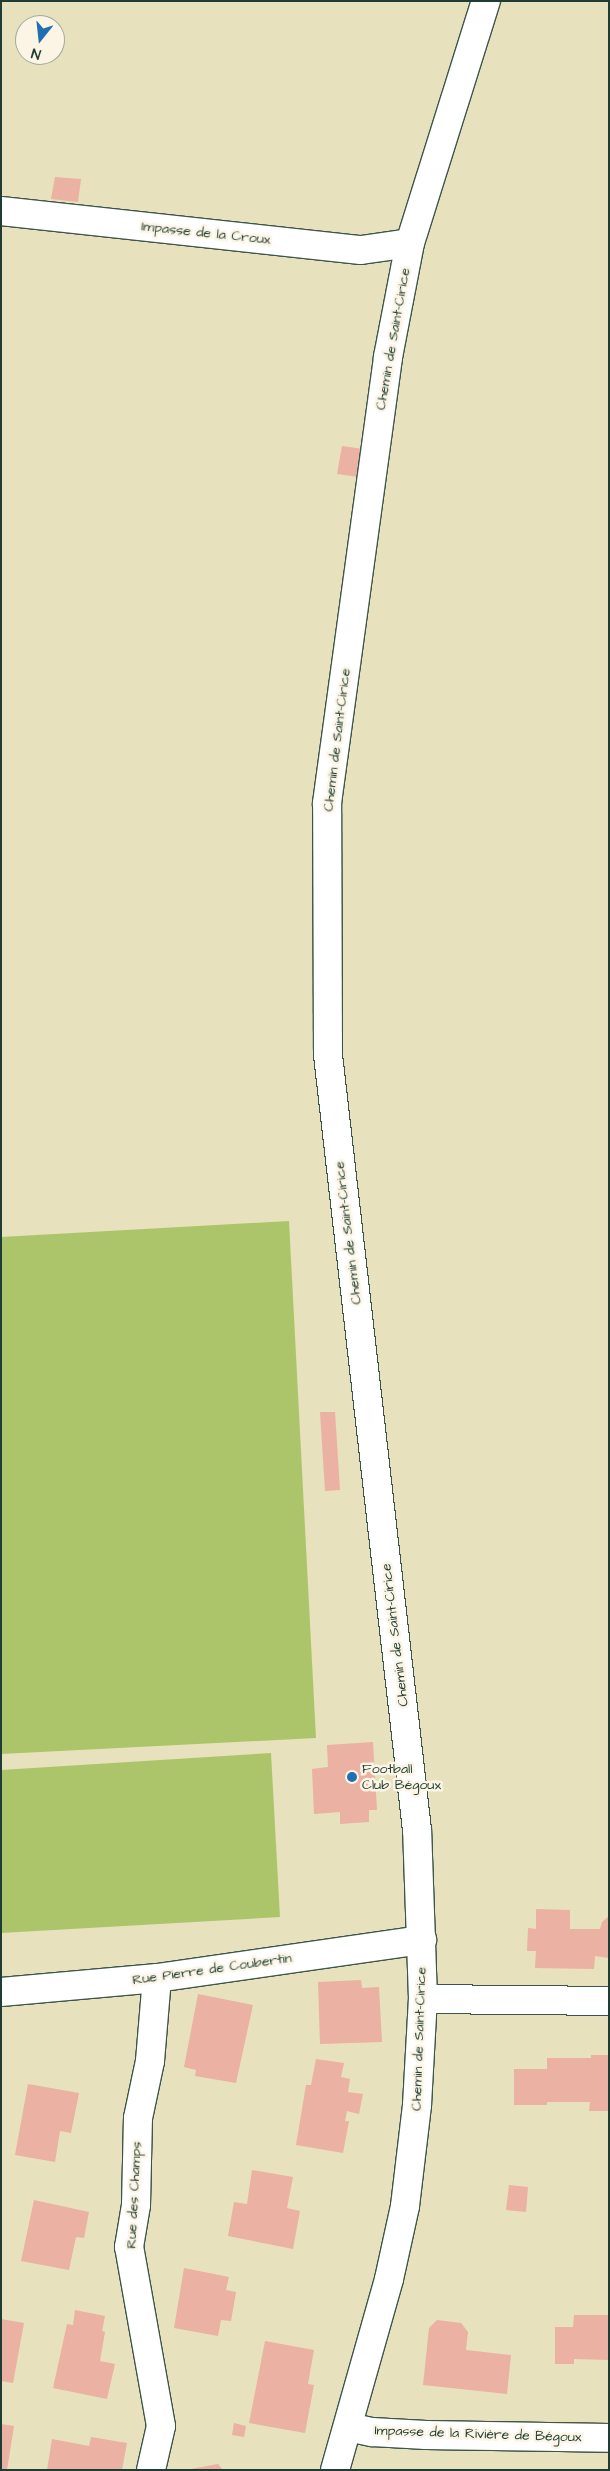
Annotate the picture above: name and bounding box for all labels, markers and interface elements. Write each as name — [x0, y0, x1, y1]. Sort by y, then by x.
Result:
north arrow — [15, 15, 65, 65]
text: N — [29, 43, 43, 64]
street label: Impasse de la Croux — [141, 218, 271, 248]
street label: Chemin de Saint-Cirice — [372, 267, 414, 411]
street label: Chemin de Saint-Cirice — [320, 668, 354, 812]
street label: Chemin de Saint-Cirice — [331, 1161, 365, 1305]
street label: Chemin de Saint-Cirice — [378, 1563, 412, 1707]
place label: Football Club Bégoux — [362, 1761, 441, 1794]
marker: Football Club Bégoux — [346, 1771, 358, 1783]
street label: Rue Pierre de Coubertin — [131, 1949, 293, 1989]
street label: Chemin de Saint-Cirice — [408, 1967, 430, 2111]
street label: Rue des Champs — [123, 2141, 145, 2249]
street label: Impasse de la Rivière de Bégoux — [374, 2422, 582, 2446]

